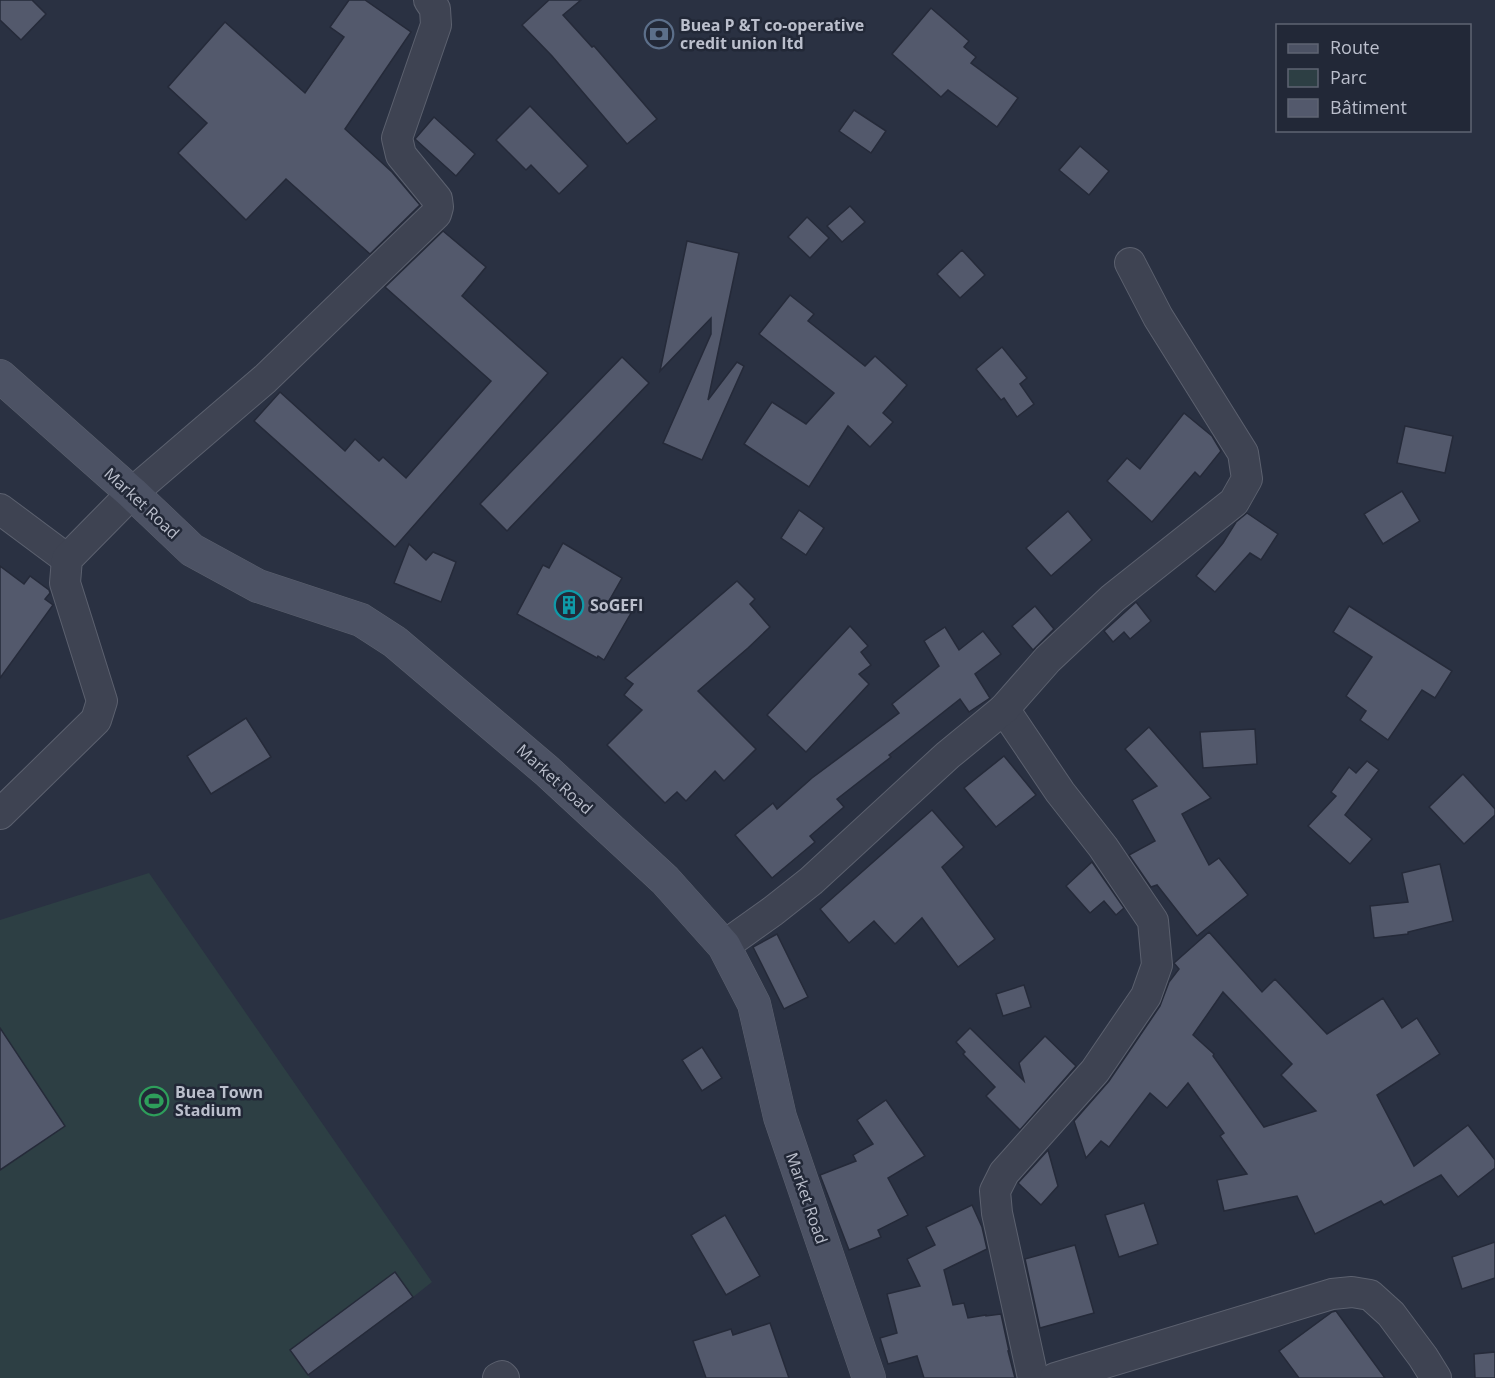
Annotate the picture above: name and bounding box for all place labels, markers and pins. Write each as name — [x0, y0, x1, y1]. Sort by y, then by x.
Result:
place label: Buea P &T co-operative credit union ltd — [680, 14, 864, 54]
bank icon: Buea P &T co-operative credit union ltd — [643, 18, 675, 50]
building icon: SoGEFI — [553, 589, 585, 621]
place label: SoGEFI — [590, 594, 643, 616]
place label: Buea Town Stadium — [175, 1081, 263, 1121]
sports icon: Buea Town Stadium — [138, 1085, 170, 1117]

